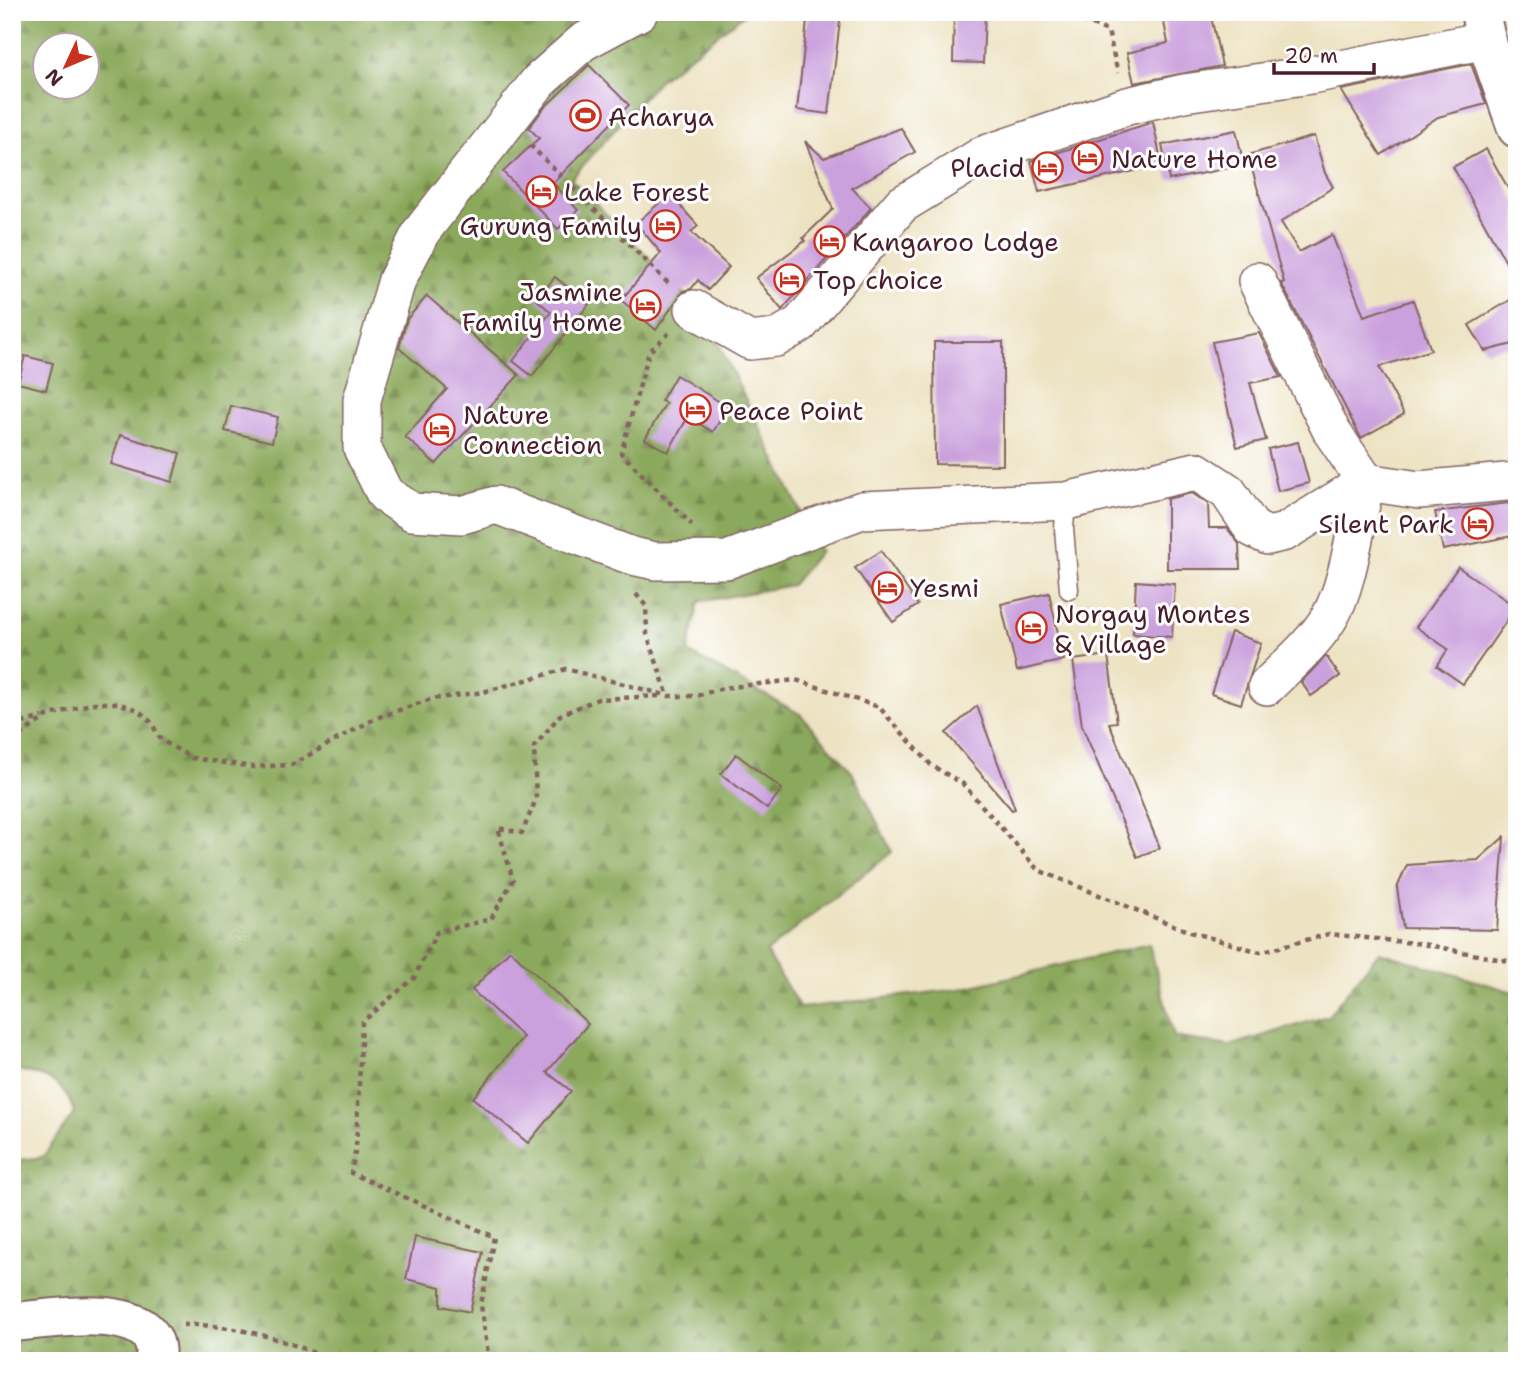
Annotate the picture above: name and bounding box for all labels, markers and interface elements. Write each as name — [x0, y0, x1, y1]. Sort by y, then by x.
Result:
north arrow — [32, 32, 102, 102]
scale bar — [1274, 32, 1373, 76]
text: 20 m — [1284, 42, 1338, 70]
text: N — [40, 63, 68, 92]
sports icon: Acharya — [568, 99, 602, 133]
place label: Acharya — [608, 99, 714, 134]
hotel icon: Nature Home — [1071, 141, 1105, 175]
place label: Nature Home — [1111, 141, 1278, 176]
place label: Placid — [950, 150, 1025, 185]
hotel icon: Placid — [1031, 150, 1065, 184]
hotel icon: Lake Forest — [524, 174, 558, 208]
place label: Lake Forest — [564, 174, 710, 209]
place label: Gurung Family — [460, 208, 642, 243]
hotel icon: Gurung Family — [648, 208, 682, 242]
hotel icon: Kangaroo Lodge — [812, 224, 846, 258]
place label: Kangaroo Lodge — [852, 224, 1059, 259]
hotel icon: Top choice — [773, 262, 807, 296]
place label: Top choice — [813, 262, 943, 297]
place label: Jasmine Family Home — [462, 274, 623, 339]
hotel icon: Jasmine Family Home — [629, 289, 663, 323]
hotel icon: Peace Point — [679, 393, 713, 427]
place label: Peace Point — [719, 393, 864, 428]
place label: Nature Connection — [463, 397, 602, 462]
hotel icon: Nature Connection — [423, 412, 457, 446]
place label: Silent Park — [1319, 506, 1454, 541]
hotel icon: Silent Park — [1460, 506, 1494, 540]
hotel icon: Yesmi — [870, 570, 904, 604]
place label: Yesmi — [910, 570, 979, 605]
place label: Norgay Montes & Village — [1055, 596, 1251, 661]
hotel icon: Norgay Montes & Village — [1015, 611, 1049, 645]

